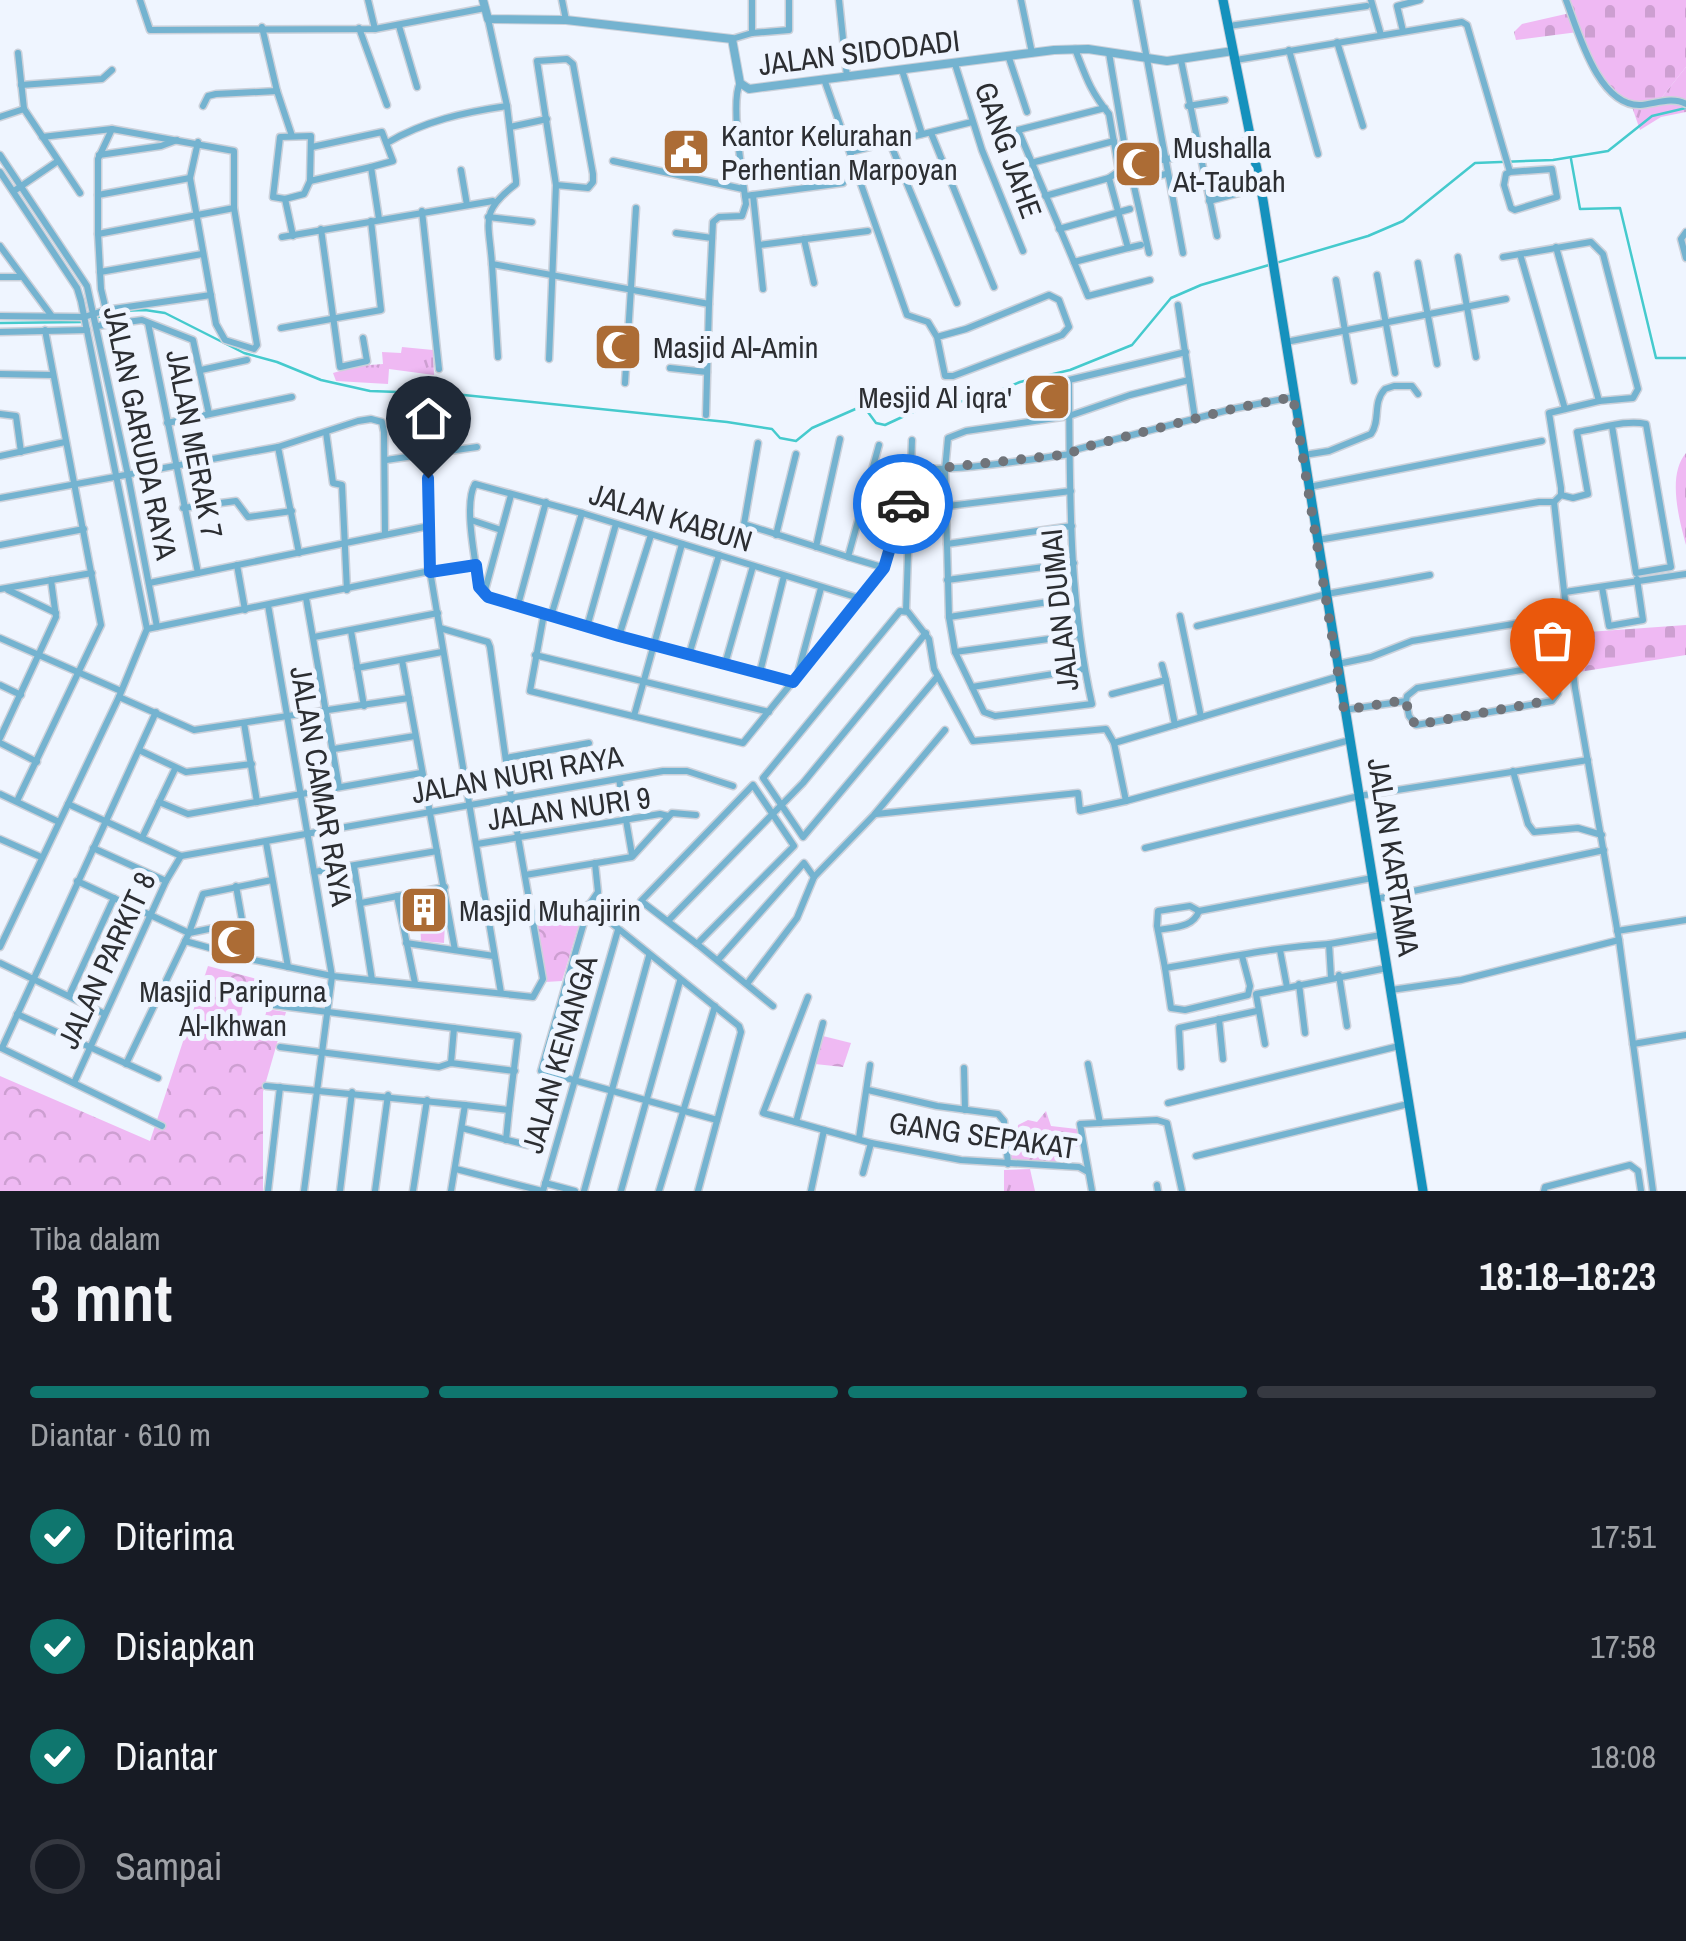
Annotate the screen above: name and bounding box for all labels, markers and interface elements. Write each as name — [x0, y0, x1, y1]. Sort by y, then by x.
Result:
street label: JALAN SIDODADI — [756, 20, 962, 84]
street label: GANG JAHE — [966, 76, 1052, 224]
place label: Kantor Kelurahan Perhentian Marpoyan — [721, 115, 958, 189]
public building icon: Kantor Kelurahan Perhentian Marpoyan — [660, 126, 712, 178]
place label: Mushalla At-Taubah — [1172, 127, 1286, 201]
mosque icon: Mushalla At-Taubah — [1112, 138, 1164, 190]
street label: JALAN GARUDA RAYA — [95, 303, 187, 564]
mosque icon: Masjid Al-Amin — [592, 321, 644, 373]
place label: Masjid Al-Amin — [653, 327, 818, 367]
street label: JALAN MERAK 7 — [157, 346, 233, 542]
mosque icon: Mesjid Al iqra' — [1021, 371, 1073, 423]
pin — [386, 376, 471, 479]
place label: Mesjid Al iqra' — [858, 377, 1012, 417]
icon: home — [401, 391, 456, 446]
courier — [853, 454, 953, 554]
street label: JALAN KABUN — [585, 473, 757, 561]
icon: car — [876, 477, 931, 532]
street label: JALAN DUMAI — [1031, 527, 1087, 693]
pin — [1510, 598, 1595, 701]
icon: bag — [1525, 613, 1580, 668]
street label: JALAN CAMAR RAYA — [281, 663, 363, 909]
street label: JALAN NURI RAYA — [408, 736, 626, 812]
street label: JALAN KARTAMA — [1359, 755, 1429, 960]
street label: JALAN NURI 9 — [485, 777, 653, 839]
street label: JALAN PARKIT 8 — [48, 865, 164, 1055]
building icon: Masjid Muhajirin — [398, 884, 450, 936]
place label: Masjid Muhajirin — [459, 890, 641, 930]
mosque icon: Masjid Paripurna Al-Ikhwan — [207, 916, 259, 968]
street label: JALAN KENANGA — [512, 950, 606, 1157]
place label: Masjid Paripurna Al-Ikhwan — [139, 971, 327, 1045]
street label: GANG SEPAKAT — [887, 1102, 1079, 1168]
text: Tiba dalam — [30, 1217, 161, 1260]
text: 18:18–18:23 — [1479, 1251, 1656, 1302]
text: 3 mnt — [30, 1254, 172, 1341]
text: Diantar · 610 m — [30, 1413, 211, 1456]
icon: check — [30, 1509, 85, 1564]
text: Diterima — [115, 1511, 234, 1562]
text: 17:51 — [1590, 1515, 1656, 1558]
icon: check — [30, 1619, 85, 1674]
text: Disiapkan — [115, 1621, 255, 1672]
text: 17:58 — [1590, 1625, 1656, 1668]
icon: check — [30, 1729, 85, 1784]
text: Diantar — [115, 1731, 217, 1782]
text: 18:08 — [1590, 1735, 1656, 1778]
text: Sampai — [115, 1841, 222, 1892]

